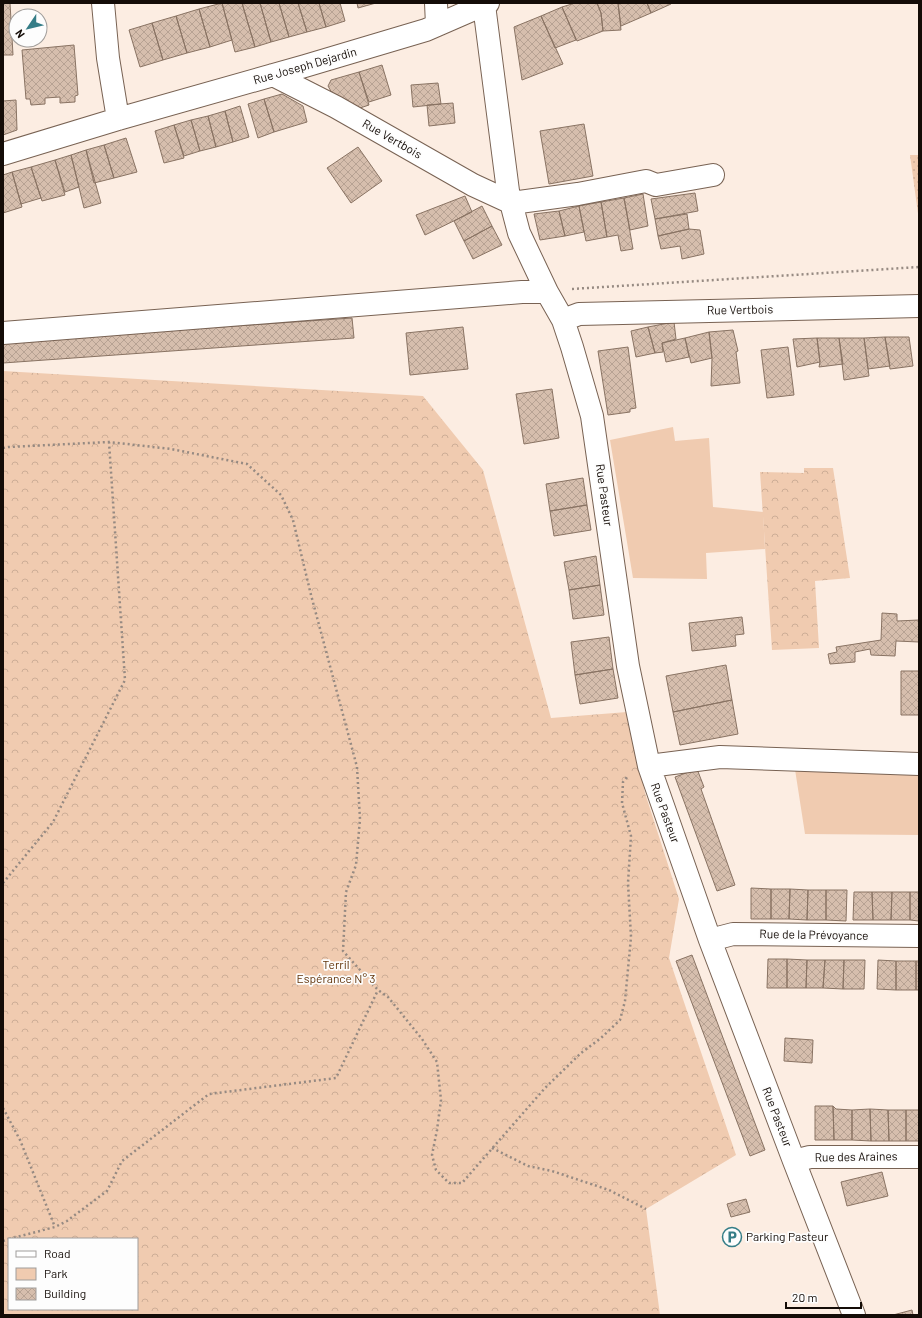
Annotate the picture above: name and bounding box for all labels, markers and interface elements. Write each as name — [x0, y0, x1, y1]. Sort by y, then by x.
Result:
north arrow — [8, 8, 48, 48]
text: N — [12, 27, 27, 41]
street label: Rue Joseph Dejardin — [251, 44, 358, 87]
street label: Rue Vertbois — [360, 116, 425, 161]
street label: Rue Vertbois — [707, 301, 773, 317]
street label: Rue Pasteur — [594, 463, 616, 528]
street label: Rue Pasteur — [649, 781, 683, 845]
street label: Rue de la Prévoyance — [759, 926, 869, 942]
park label: Terril Espérance N° 3 — [296, 957, 376, 985]
street label: Rue Pasteur — [760, 1085, 796, 1149]
street label: Rue des Araines — [814, 1148, 898, 1164]
parking icon: Parking Pasteur — [721, 1226, 743, 1248]
place label: Parking Pasteur — [746, 1229, 829, 1243]
legend — [8, 1238, 138, 1310]
text: Road — [44, 1246, 71, 1260]
text: Park — [44, 1266, 68, 1280]
scale bar — [786, 1284, 861, 1310]
text: Building — [44, 1286, 86, 1300]
text: 20 m — [792, 1290, 818, 1304]

